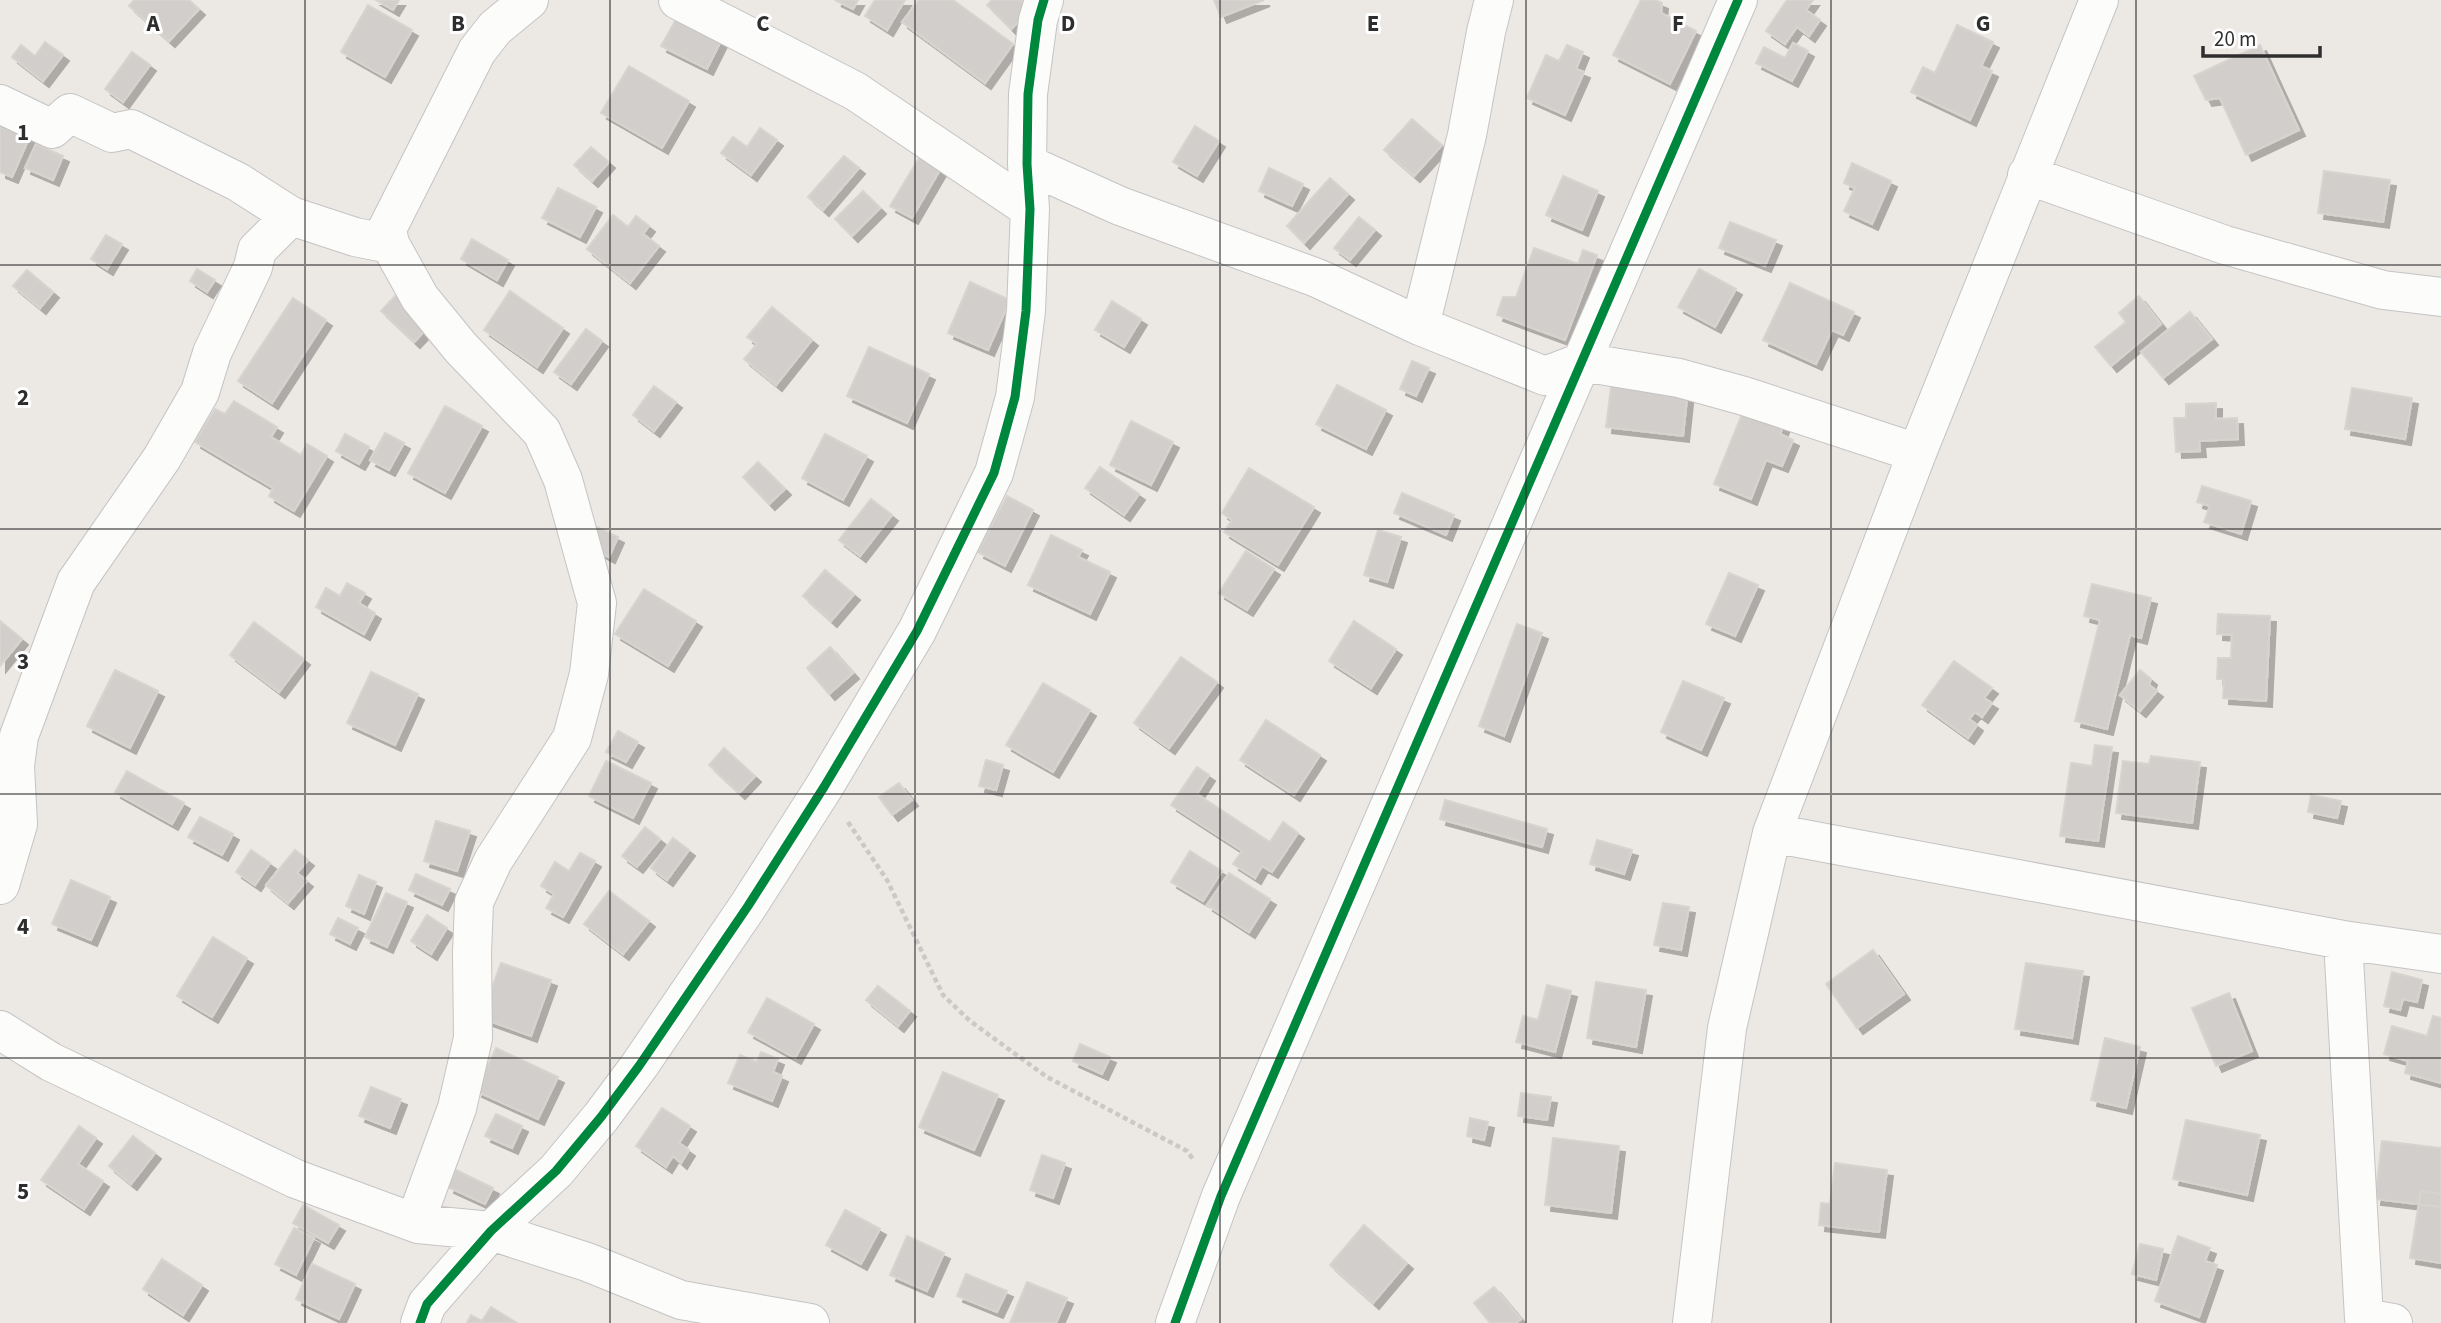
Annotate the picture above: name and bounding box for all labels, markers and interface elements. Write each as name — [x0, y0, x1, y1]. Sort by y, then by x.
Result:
text: A — [145, 7, 160, 40]
text: B — [451, 7, 465, 40]
text: C — [756, 7, 770, 40]
text: D — [1061, 7, 1075, 40]
text: E — [1367, 7, 1379, 40]
text: F — [1672, 7, 1684, 40]
text: G — [1976, 7, 1990, 40]
scale bar — [2203, 14, 2320, 58]
text: 20 m — [2214, 24, 2256, 54]
text: 1 — [17, 116, 29, 149]
text: 2 — [17, 381, 29, 414]
text: 3 — [17, 645, 29, 678]
text: 4 — [17, 910, 29, 943]
text: 5 — [17, 1175, 29, 1208]

